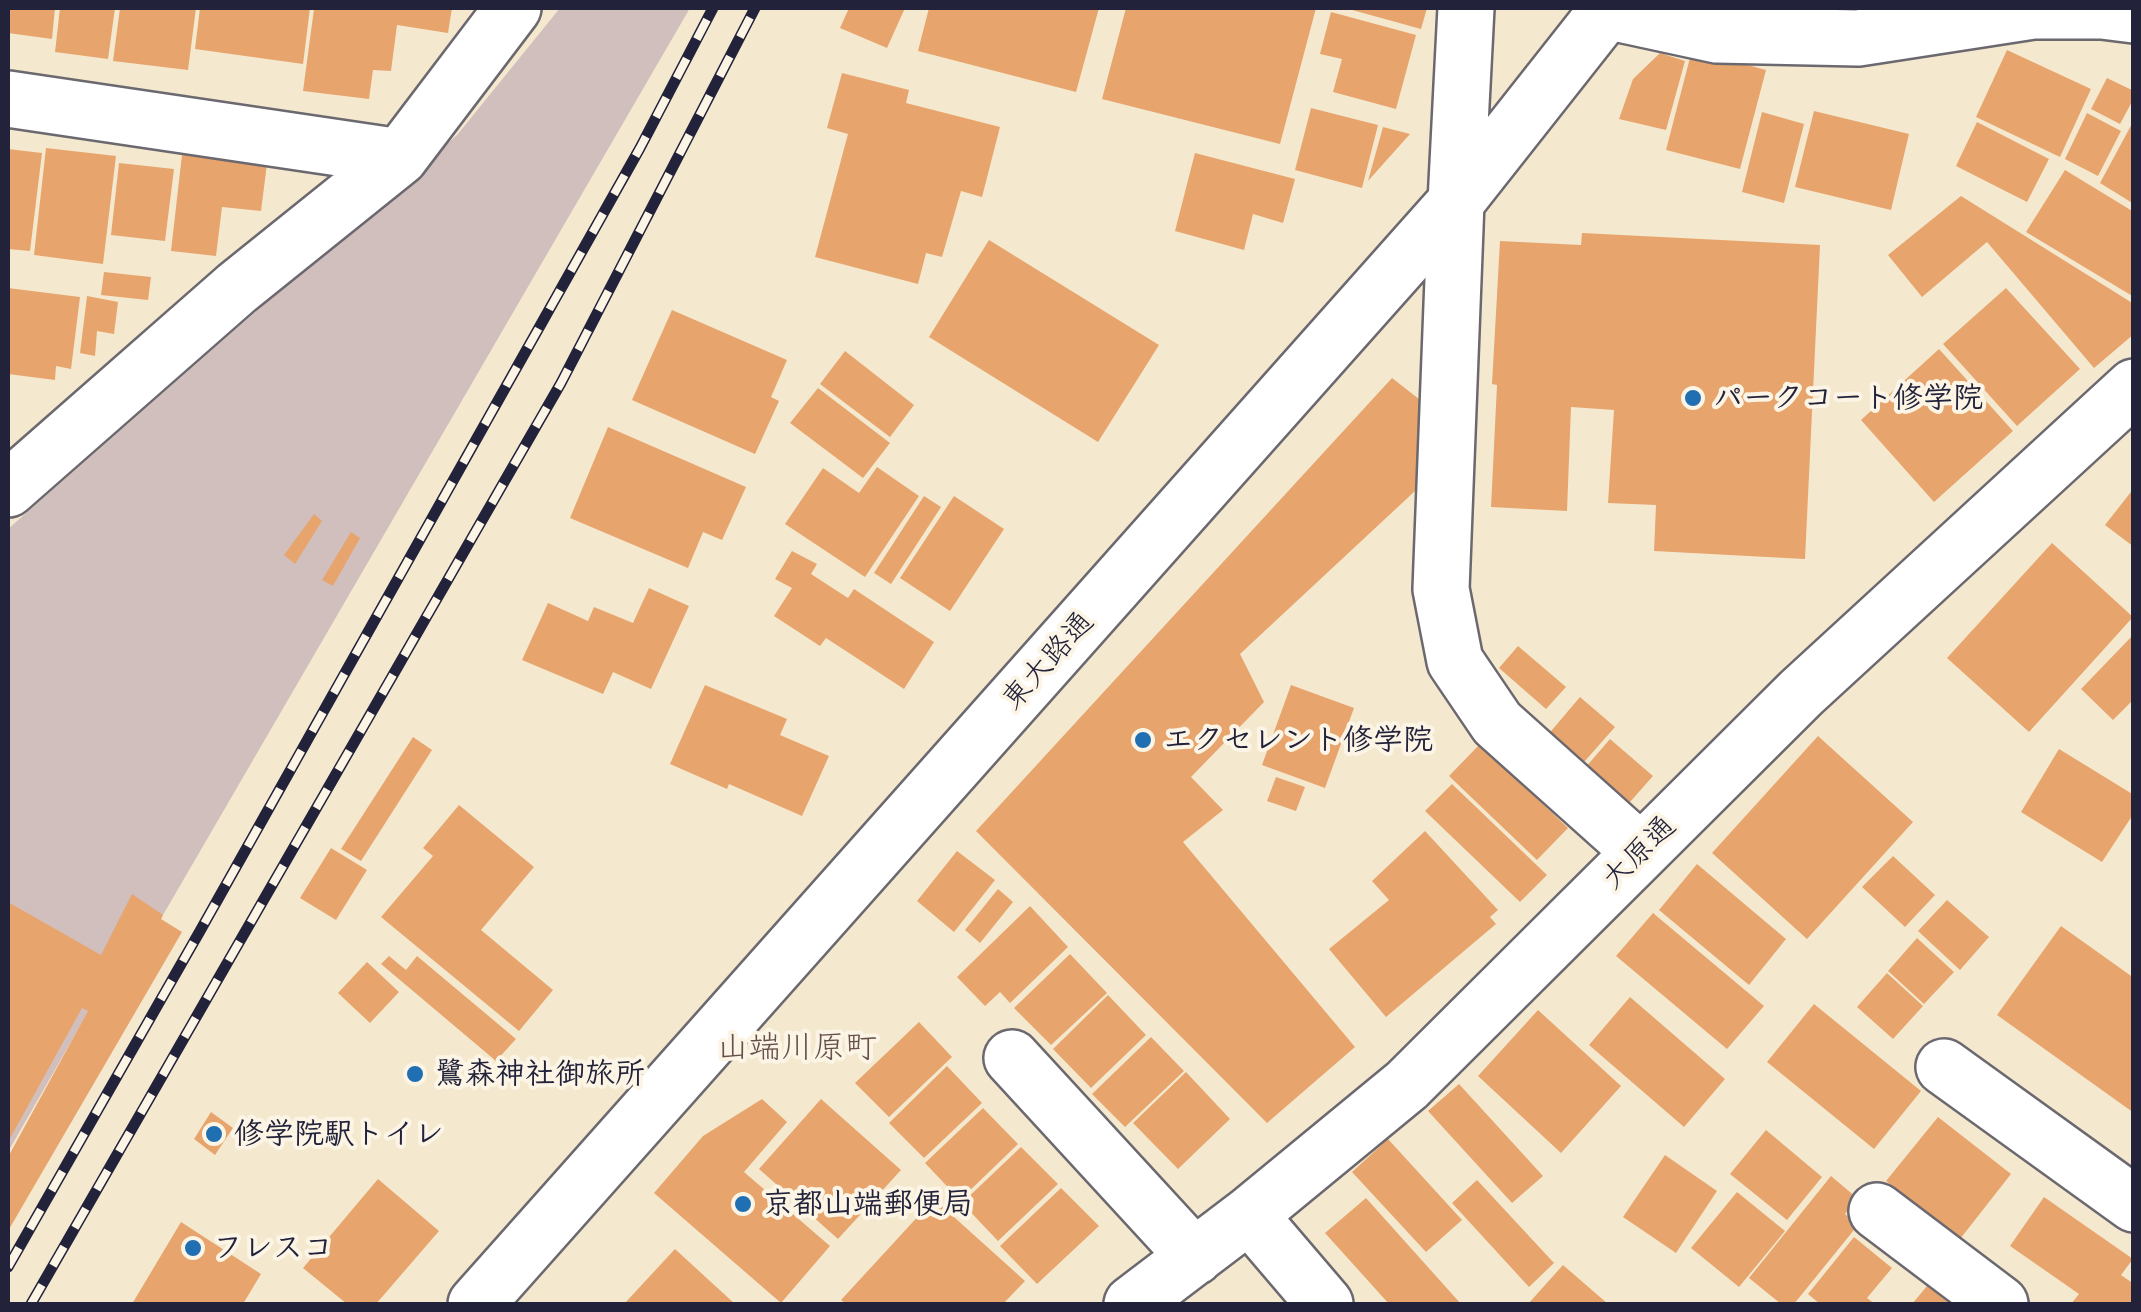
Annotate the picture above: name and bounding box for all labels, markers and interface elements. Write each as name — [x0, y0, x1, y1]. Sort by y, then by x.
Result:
place label: パークコート修学院 — [1713, 380, 1983, 416]
marker: パークコート修学院 — [1682, 387, 1704, 409]
street label: 東大路通 — [994, 604, 1102, 718]
place label: エクセレント修学院 — [1163, 722, 1433, 758]
marker: エクセレント修学院 — [1132, 729, 1154, 751]
street label: 大原通 — [1594, 808, 1684, 898]
district label: 山端川原町 — [717, 1029, 877, 1067]
place label: 鷺森神社御旅所 — [435, 1056, 645, 1092]
marker: 鷺森神社御旅所 — [404, 1063, 426, 1085]
place label: 修学院駅トイレ — [234, 1116, 444, 1152]
marker: 修学院駅トイレ — [203, 1123, 225, 1145]
place label: 京都山端郵便局 — [763, 1186, 973, 1222]
marker: 京都山端郵便局 — [732, 1193, 754, 1215]
place label: フレスコ — [213, 1230, 333, 1266]
marker: フレスコ — [182, 1237, 204, 1259]

